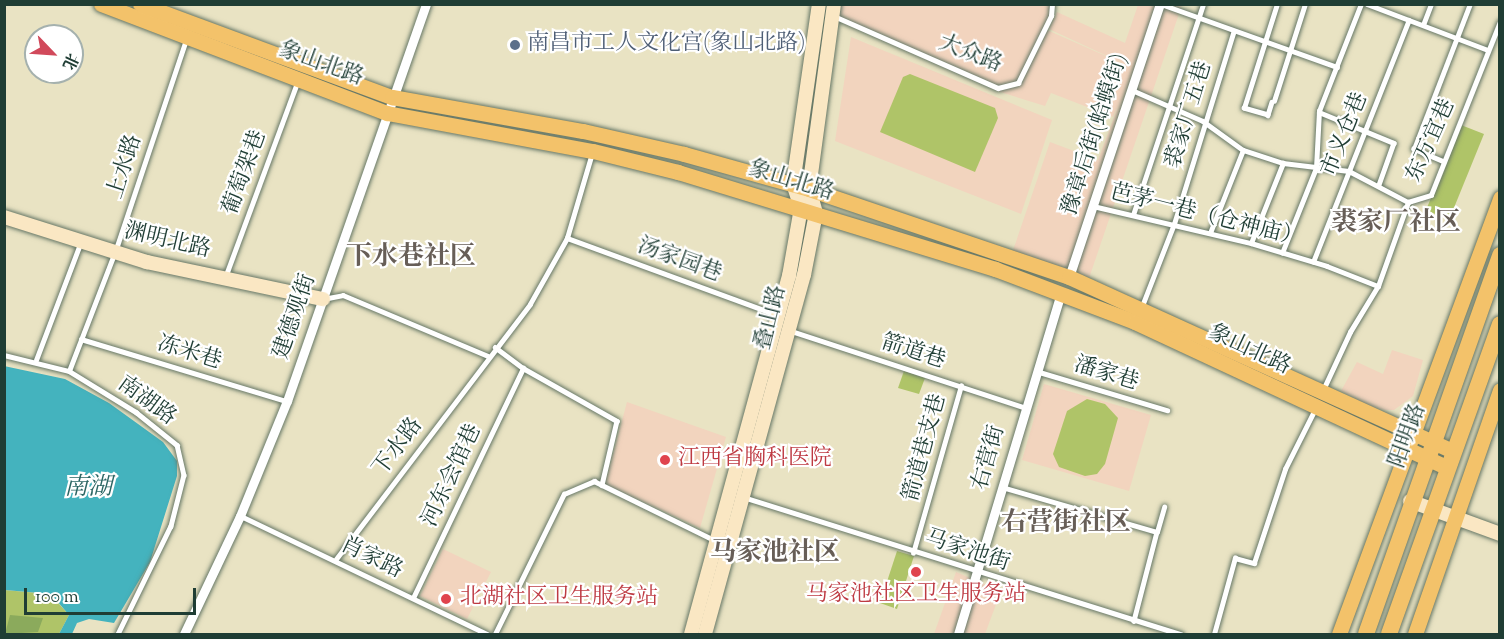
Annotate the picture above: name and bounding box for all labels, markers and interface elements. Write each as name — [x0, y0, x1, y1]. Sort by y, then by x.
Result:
north arrow — [24, 24, 84, 84]
street label: 大众路 — [934, 31, 1006, 79]
place label: 南昌市工人文化宫(象山北路) — [527, 32, 805, 58]
street label: 象山北路 — [275, 38, 367, 92]
marker: 南昌市工人文化宫(象山北路) — [508, 38, 522, 52]
text: 北 — [55, 49, 83, 73]
street label: 豫章后街(蛤蟆街) — [1057, 51, 1135, 219]
street label: 裘家厂五巷 — [1161, 59, 1219, 171]
street label: 市义仓巷 — [1317, 89, 1375, 181]
street label: 东万宜巷 — [1402, 95, 1462, 187]
street label: 葡萄架巷 — [219, 127, 273, 219]
street label: 上水路 — [103, 132, 149, 202]
street label: 象山北路 — [745, 157, 837, 207]
street label: 芭茅一巷（仓神庙） — [1107, 180, 1305, 254]
district label: 裘家厂社区 — [1331, 208, 1461, 240]
street label: 渊明北路 — [121, 219, 213, 265]
street label: 汤家园巷 — [633, 234, 725, 288]
district label: 下水巷社区 — [346, 242, 476, 274]
street label: 建德观街 — [269, 271, 323, 363]
street label: 叠山路 — [751, 283, 793, 353]
street label: 象山北路 — [1204, 320, 1294, 382]
street label: 箭道巷 — [878, 330, 948, 376]
street label: 冻米巷 — [154, 332, 224, 376]
street label: 潘家巷 — [1071, 353, 1141, 397]
street label: 南湖路 — [112, 372, 180, 432]
street label: 箭道巷支巷 — [899, 391, 953, 505]
street label: 阳明路 — [1385, 400, 1433, 472]
street label: 下水路 — [369, 414, 429, 482]
street label: 河东会馆巷 — [418, 421, 488, 531]
street label: 右营街 — [968, 423, 1012, 493]
place label: 江西省胸科医院 — [678, 447, 832, 473]
marker: 江西省胸科医院 — [656, 451, 674, 469]
water label: 南湖 — [64, 475, 112, 503]
district label: 右营街社区 — [1001, 508, 1131, 540]
street label: 马家池街 — [921, 526, 1013, 578]
street label: 肖家路 — [336, 533, 406, 585]
district label: 马家池社区 — [710, 538, 840, 570]
marker: 马家池社区卫生服务站 — [907, 563, 925, 581]
scale bar — [27, 576, 200, 614]
place label: 马家池社区卫生服务站 — [806, 583, 1026, 609]
text: 100 m — [35, 585, 79, 611]
place label: 北湖社区卫生服务站 — [460, 586, 658, 612]
marker: 北湖社区卫生服务站 — [437, 590, 455, 608]

